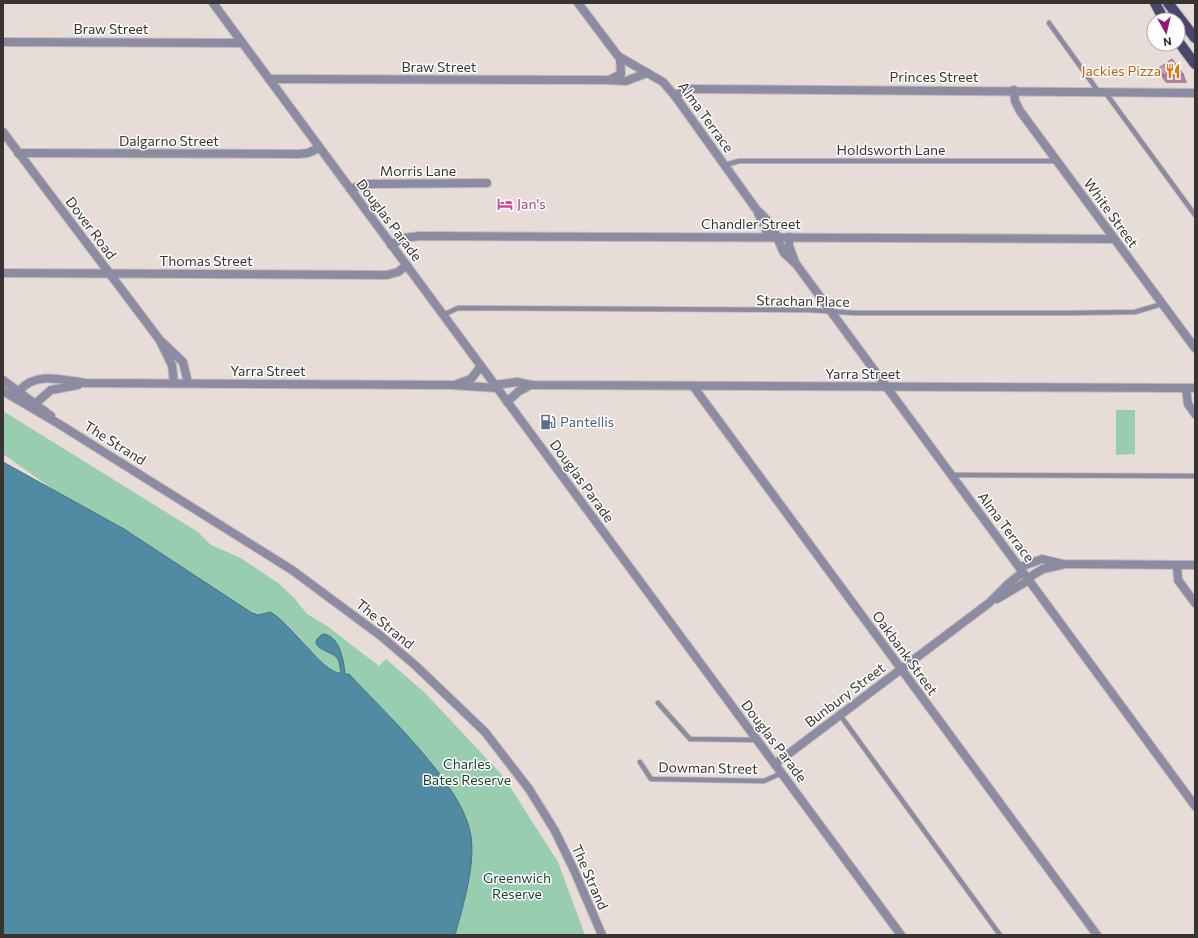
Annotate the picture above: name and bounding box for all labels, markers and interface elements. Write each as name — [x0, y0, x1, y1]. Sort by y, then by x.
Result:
north arrow — [1146, 12, 1186, 52]
street label: Braw Street — [73, 20, 149, 37]
text: N — [1162, 35, 1172, 49]
street label: Braw Street — [401, 58, 477, 75]
place label: Jackies Pizza — [1081, 62, 1161, 79]
restaurant icon: Jackies Pizza — [1164, 62, 1182, 80]
street label: Princes Street — [890, 68, 979, 85]
street label: Alma Terrace — [675, 78, 738, 155]
street label: Dalgarno Street — [119, 132, 219, 149]
street label: Holdsworth Lane — [837, 141, 945, 158]
street label: Morris Lane — [380, 162, 456, 179]
street label: Douglas Parade — [353, 175, 426, 264]
street label: White Street — [1081, 175, 1142, 251]
street label: Dover Road — [62, 193, 120, 262]
hotel icon: Jan's — [496, 195, 514, 213]
place label: Jan's — [517, 195, 546, 212]
street label: Chandler Street — [701, 215, 801, 232]
street label: Thomas Street — [159, 252, 253, 269]
street label: Strachan Place — [756, 291, 850, 310]
street label: Yarra Street — [230, 362, 306, 379]
street label: Yarra Street — [825, 365, 901, 382]
fuel station icon: Pantellis — [539, 413, 557, 431]
place label: Pantellis — [560, 413, 614, 430]
street label: The Strand — [81, 417, 149, 468]
street label: Douglas Parade — [547, 436, 618, 525]
street label: Alma Terrace — [975, 488, 1038, 565]
street label: The Strand — [353, 595, 418, 652]
street label: Oakbank Street — [869, 607, 942, 698]
street label: Bunbury Street — [801, 659, 888, 730]
street label: Douglas Parade — [738, 696, 811, 785]
park label: Charles Bates Reserve — [423, 755, 511, 788]
street label: Dowman Street — [658, 758, 758, 777]
street label: The Strand — [569, 841, 612, 912]
park label: Greenwich Reserve — [483, 869, 551, 902]

